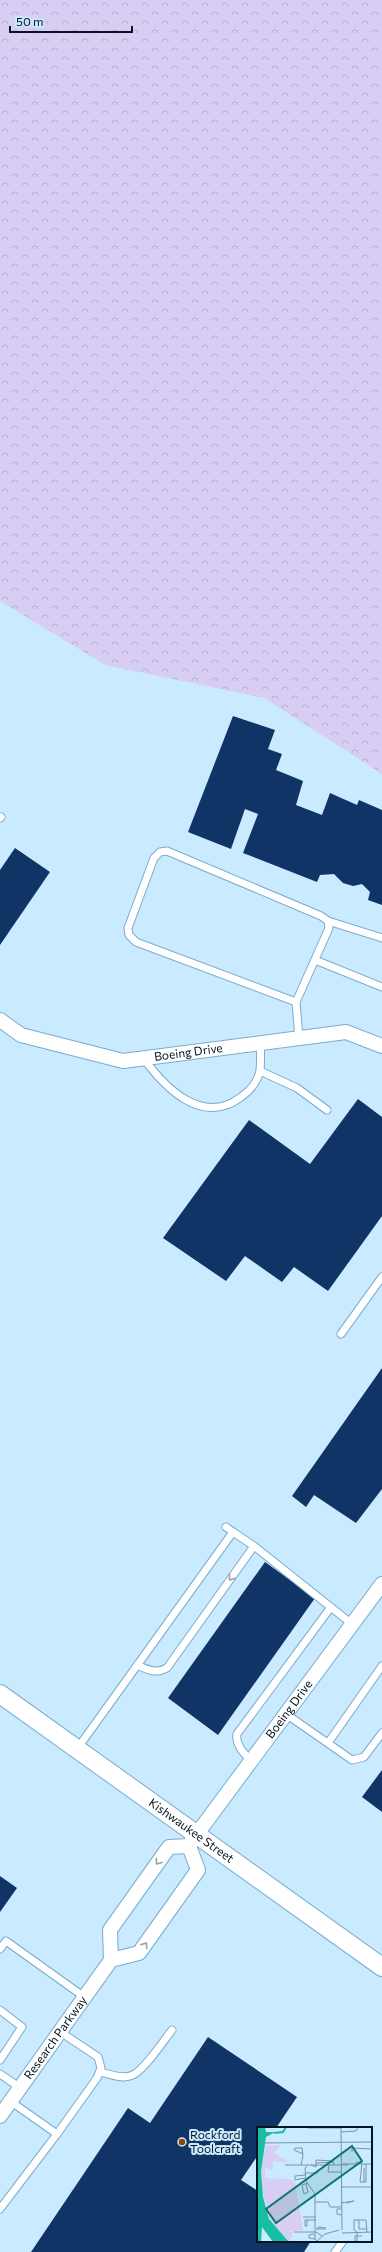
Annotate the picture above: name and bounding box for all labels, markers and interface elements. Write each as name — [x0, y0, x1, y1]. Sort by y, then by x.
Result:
scale bar — [10, 8, 132, 34]
text: 50 m — [16, 14, 44, 28]
street label: Boeing Drive — [153, 1040, 223, 1063]
one-way arrow — [228, 1574, 236, 1581]
street label: Boeing Drive — [262, 1677, 315, 1741]
street label: Kishwaukee Street — [147, 1795, 237, 1865]
one-way arrow — [156, 1858, 163, 1865]
one-way arrow — [140, 1942, 148, 1949]
street label: Research Parkway — [20, 1993, 89, 2082]
place label: Rockford Toolcraft — [190, 2127, 241, 2155]
inset map — [257, 2127, 372, 2242]
marker: Rockford Toolcraft — [177, 2137, 187, 2147]

